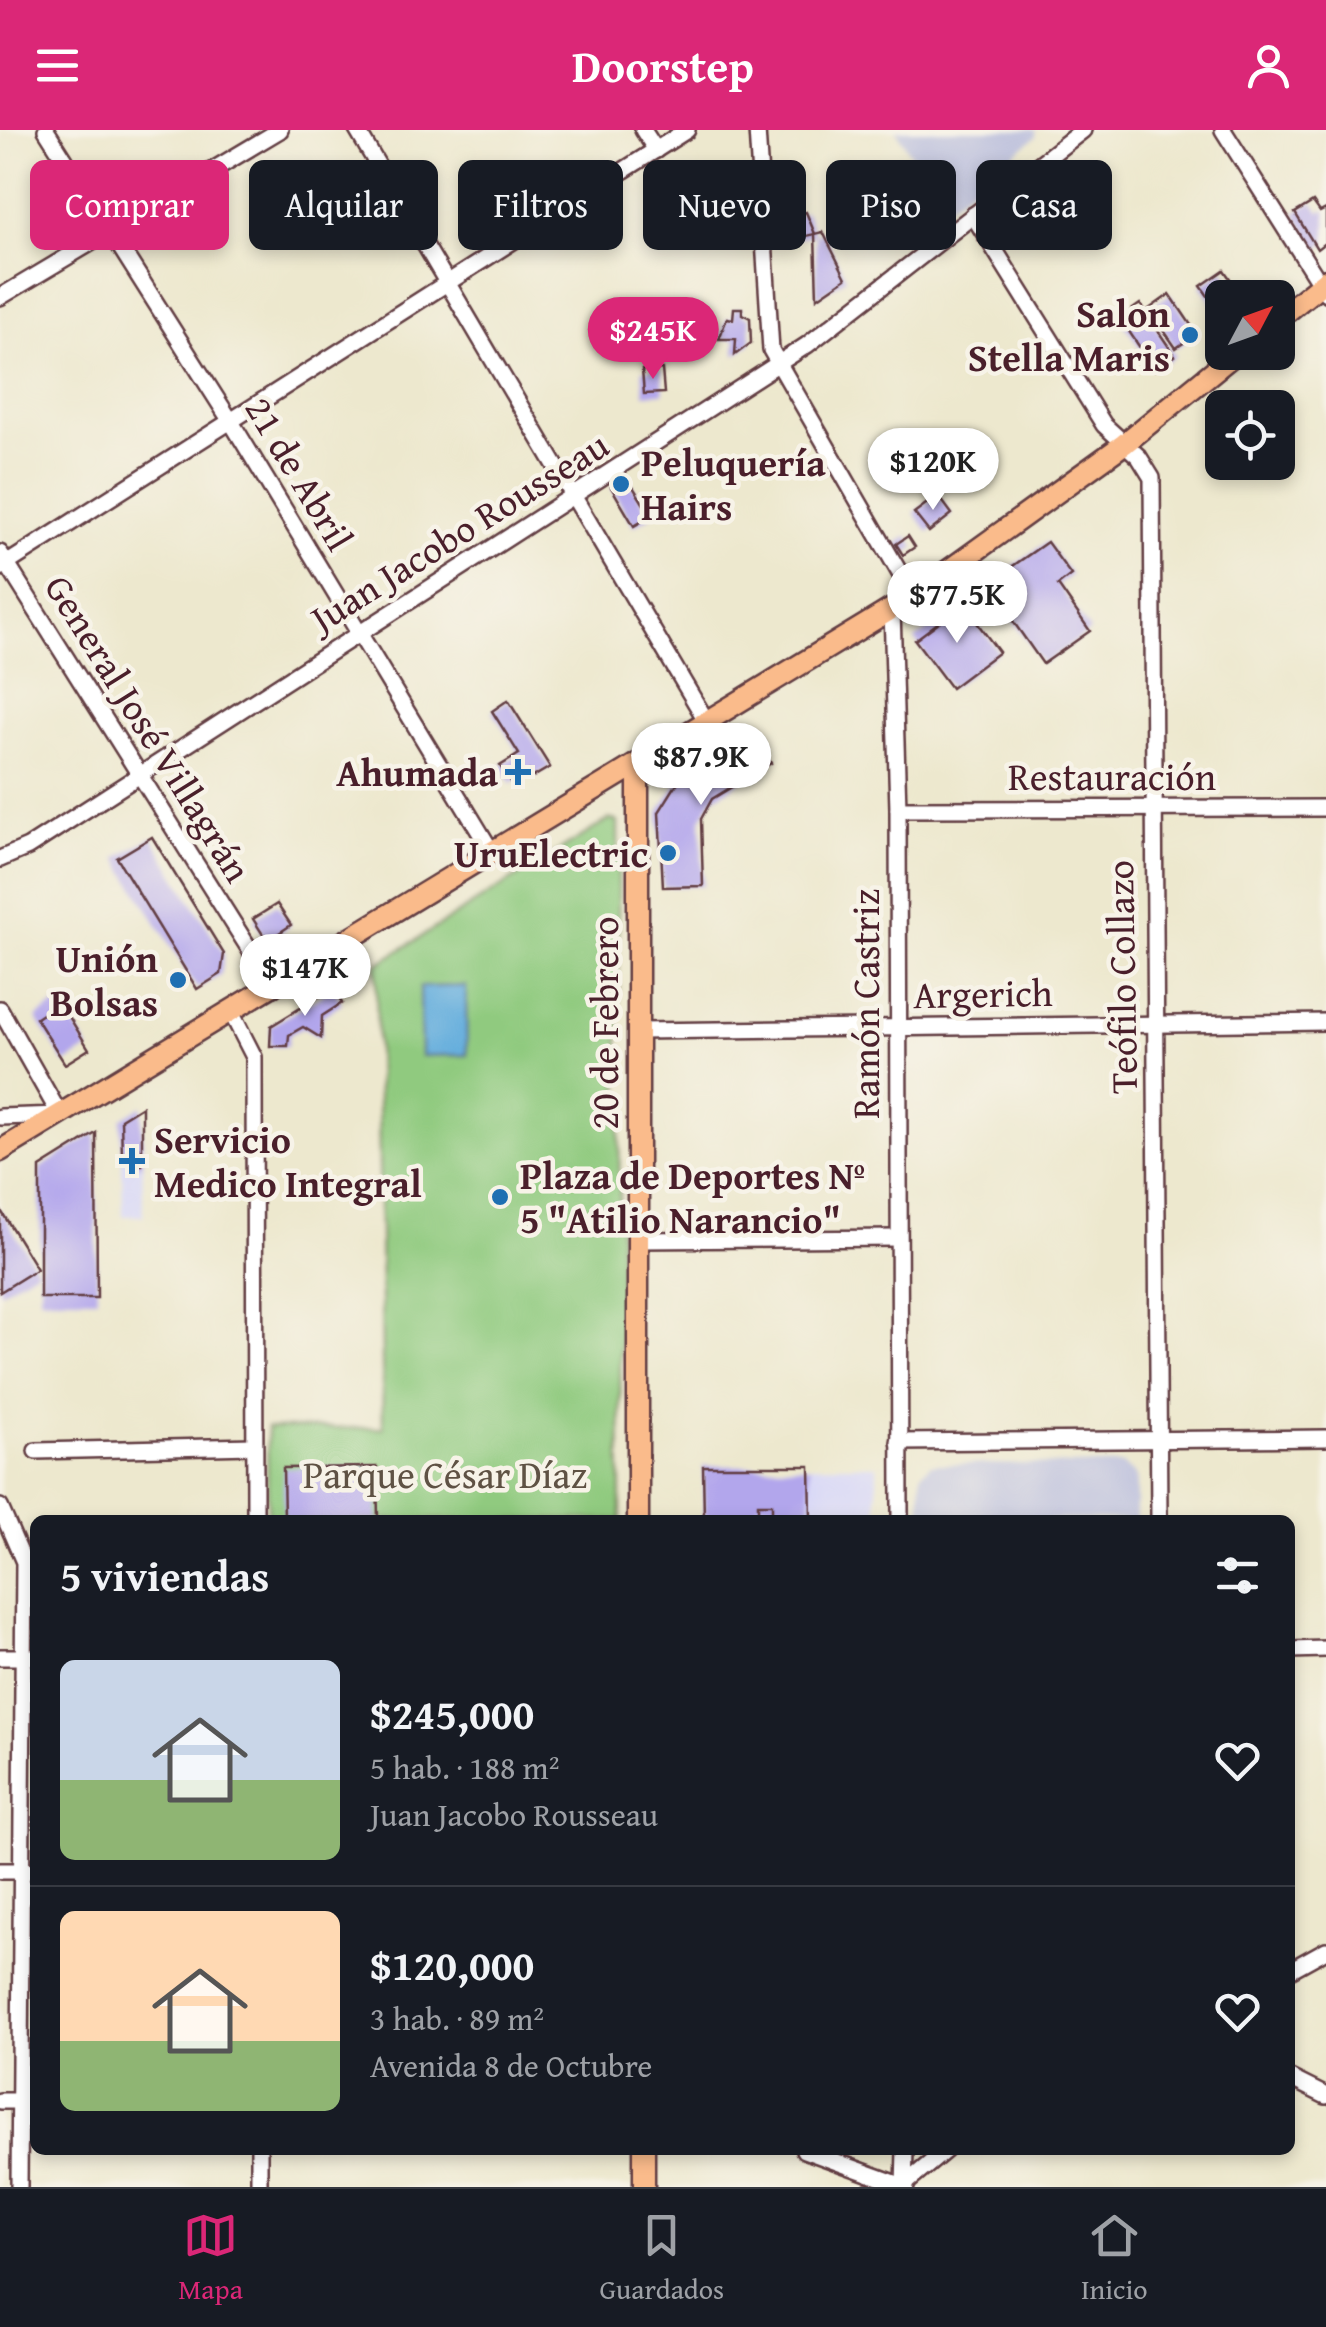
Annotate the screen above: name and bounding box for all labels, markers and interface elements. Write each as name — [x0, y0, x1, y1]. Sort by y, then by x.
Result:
text: Doorstep — [572, 33, 754, 98]
icon: menu — [30, 38, 85, 93]
icon: person — [1241, 38, 1296, 93]
chip: Comprar — [30, 160, 229, 250]
chip: Alquilar — [249, 160, 438, 250]
chip: Filtros — [458, 160, 623, 250]
chip: Nuevo — [643, 160, 806, 250]
chip: Piso — [826, 160, 956, 250]
chip: Casa — [976, 160, 1112, 250]
north arrow — [1205, 280, 1295, 370]
map controls — [1205, 280, 1295, 480]
place label: Salon Stella Maris — [968, 285, 1171, 385]
pin: $245K — [583, 297, 723, 382]
text: $245K — [610, 306, 696, 353]
marker: Salon Stella Maris — [1179, 324, 1201, 346]
street label: 21 de Abril — [232, 385, 368, 561]
button: locate — [1205, 390, 1295, 480]
street label: Juan Jacobo Rousseau — [296, 416, 619, 648]
pin: $120K — [863, 428, 1003, 513]
place label: Peluquería Hairs — [641, 434, 826, 534]
text: $120K — [890, 437, 976, 484]
marker: Peluquería Hairs — [610, 473, 632, 495]
pin: $77.5K — [876, 561, 1038, 646]
street label: General José Villagrán — [32, 563, 266, 893]
text: $77.5K — [909, 570, 1005, 617]
pin: $87.9K — [620, 723, 782, 808]
text: $87.9K — [653, 732, 749, 779]
place label: Ahumada — [336, 744, 499, 800]
street label: Restauración — [1008, 748, 1216, 804]
marker: Ahumada — [507, 761, 529, 783]
place label: UruElectric — [454, 825, 648, 881]
marker: UruElectric — [657, 842, 679, 864]
street label: Teófilo Collazo — [1091, 860, 1151, 1094]
street label: Ramón Castriz — [837, 889, 893, 1119]
street label: 20 de Febrero — [576, 916, 632, 1130]
place label: Unión Bolsas — [50, 930, 159, 1030]
pin: $147K — [235, 934, 375, 1019]
text: $147K — [262, 943, 348, 990]
street label: Argerich — [913, 964, 1053, 1022]
marker: Unión Bolsas — [167, 969, 189, 991]
place label: Servicio Medico Integral — [154, 1111, 422, 1211]
place label: Plaza de Deportes Nº 5 "Atilio Narancio" — [520, 1147, 865, 1247]
marker: Servicio Medico Integral — [119, 1148, 145, 1174]
marker: Plaza de Deportes Nº 5 "Atilio Narancio" — [489, 1186, 511, 1208]
park label: Parque César Díaz — [303, 1446, 587, 1502]
text: 5 viviendas — [60, 1545, 269, 1606]
icon: filters — [1210, 1548, 1265, 1603]
text: $245,000 — [370, 1683, 534, 1744]
icon: home — [140, 1700, 260, 1820]
icon: heart — [1210, 1733, 1265, 1788]
text: 5 hab. · 188 m² — [370, 1744, 559, 1791]
text: Juan Jacobo Rousseau — [370, 1791, 658, 1838]
text: $120,000 — [370, 1934, 534, 1995]
icon: home — [140, 1951, 260, 2071]
icon: heart — [1210, 1984, 1265, 2039]
text: 3 hab. · 89 m² — [370, 1995, 544, 2042]
text: Avenida 8 de Octubre — [370, 2042, 652, 2089]
tab: Mapa — [178, 2208, 243, 2309]
tab: Guardados — [600, 2208, 724, 2309]
tab: Inicio — [1081, 2208, 1148, 2309]

